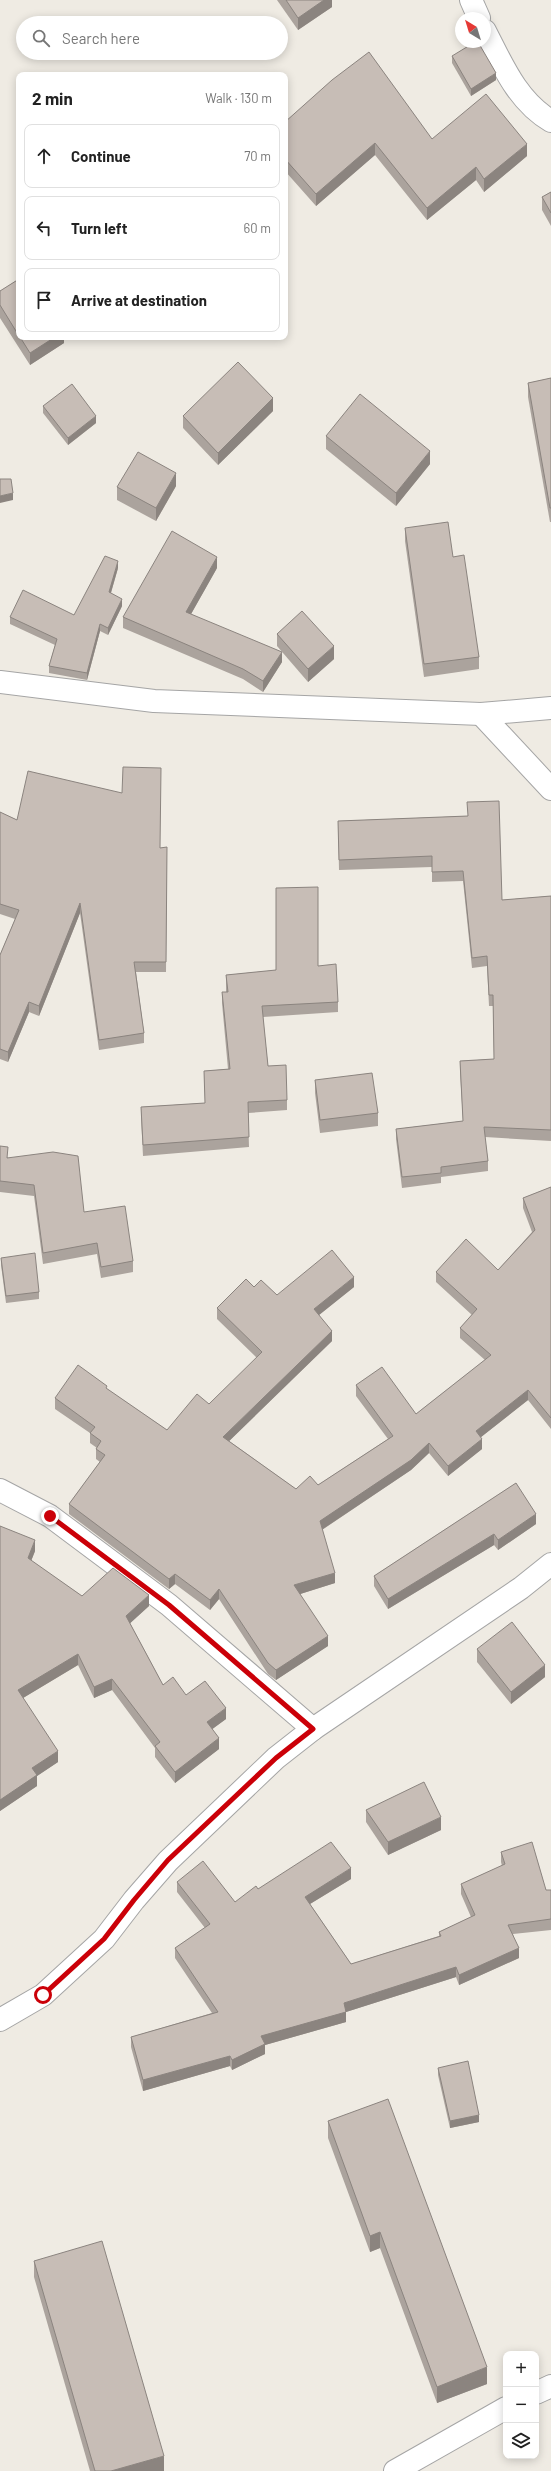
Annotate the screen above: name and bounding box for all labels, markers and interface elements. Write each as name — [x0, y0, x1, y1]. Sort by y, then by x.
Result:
north arrow — [455, 12, 491, 48]
search box — [16, 16, 288, 60]
icon: search — [30, 27, 52, 49]
text: Search here — [62, 29, 140, 47]
text: 2 min — [32, 88, 73, 108]
text: Walk · 130 m — [205, 90, 272, 106]
icon: ahead — [33, 145, 55, 167]
text: Continue — [71, 147, 131, 165]
text: 70 m — [244, 148, 271, 164]
icon: left — [33, 217, 55, 239]
text: Turn left — [71, 219, 127, 237]
text: 60 m — [244, 220, 271, 236]
icon: arrive — [33, 289, 55, 311]
text: Arrive at destination — [71, 291, 207, 309]
route end — [41, 1507, 59, 1525]
route start — [34, 1986, 52, 2004]
map controls — [503, 2351, 539, 2459]
button: + — [503, 2351, 539, 2387]
button: − — [503, 2387, 539, 2423]
button: layers — [503, 2423, 539, 2459]

